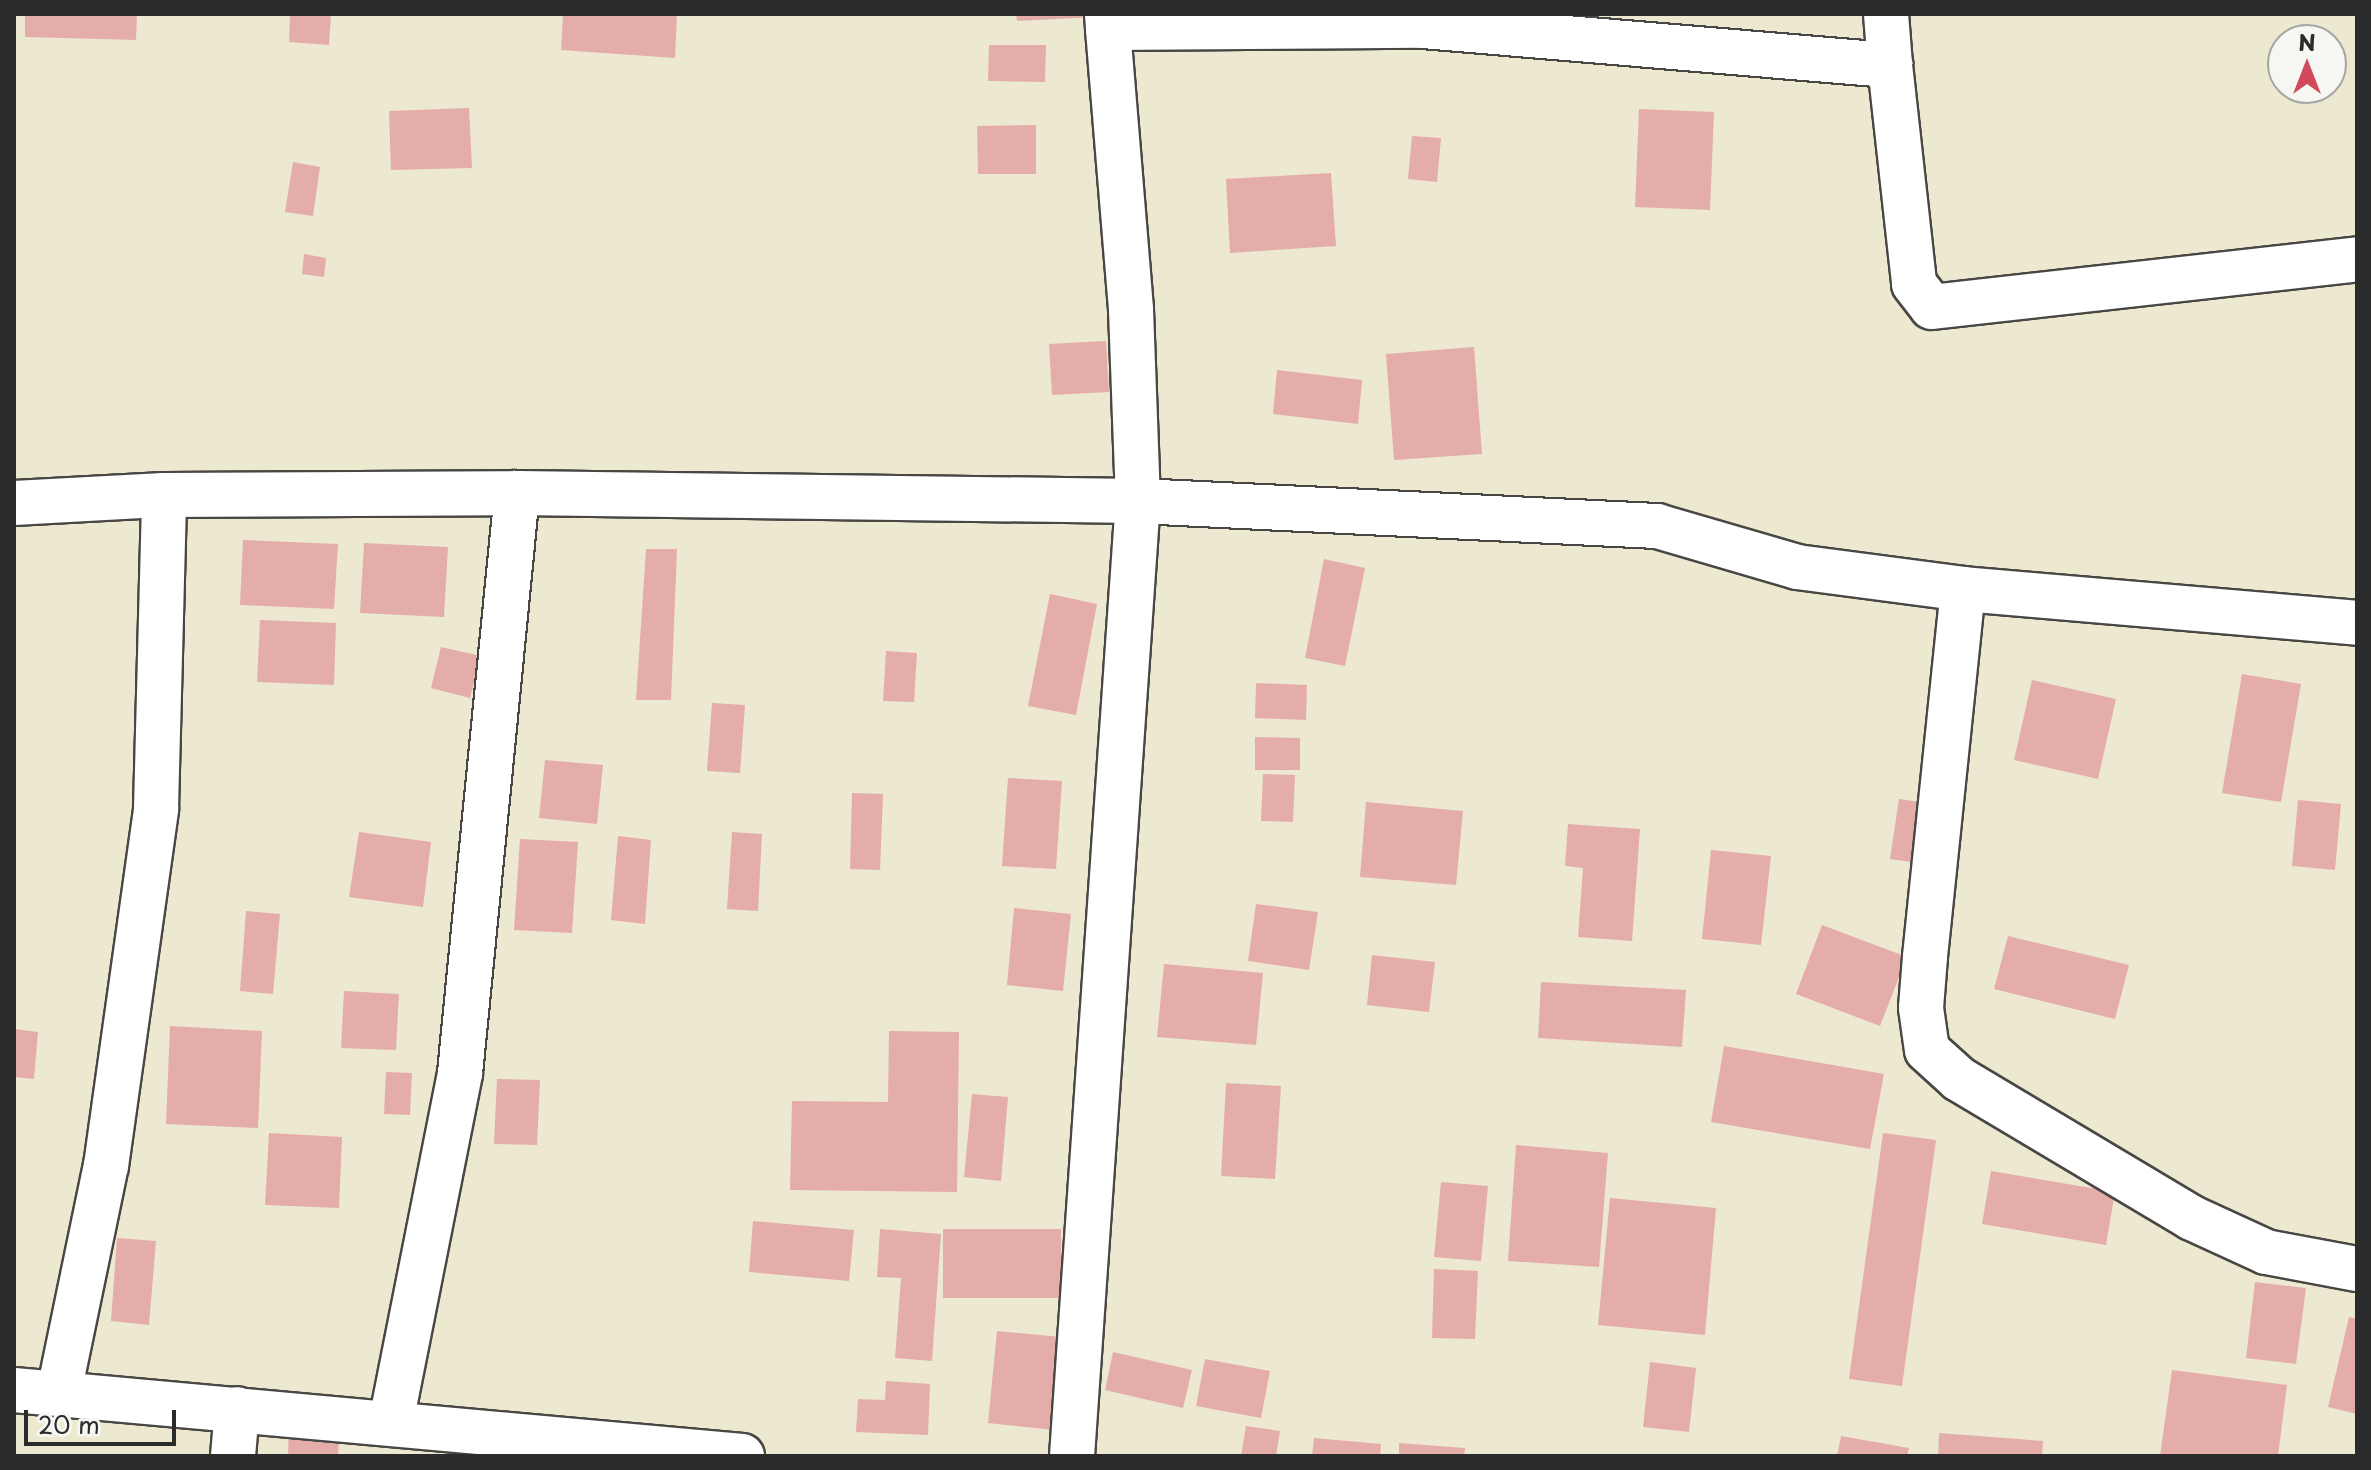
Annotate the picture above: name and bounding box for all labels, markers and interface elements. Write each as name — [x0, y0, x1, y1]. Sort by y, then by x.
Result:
north arrow — [2267, 24, 2347, 104]
text: N — [2298, 25, 2316, 58]
scale bar — [28, 1394, 180, 1444]
text: 20 m — [38, 1406, 100, 1442]

